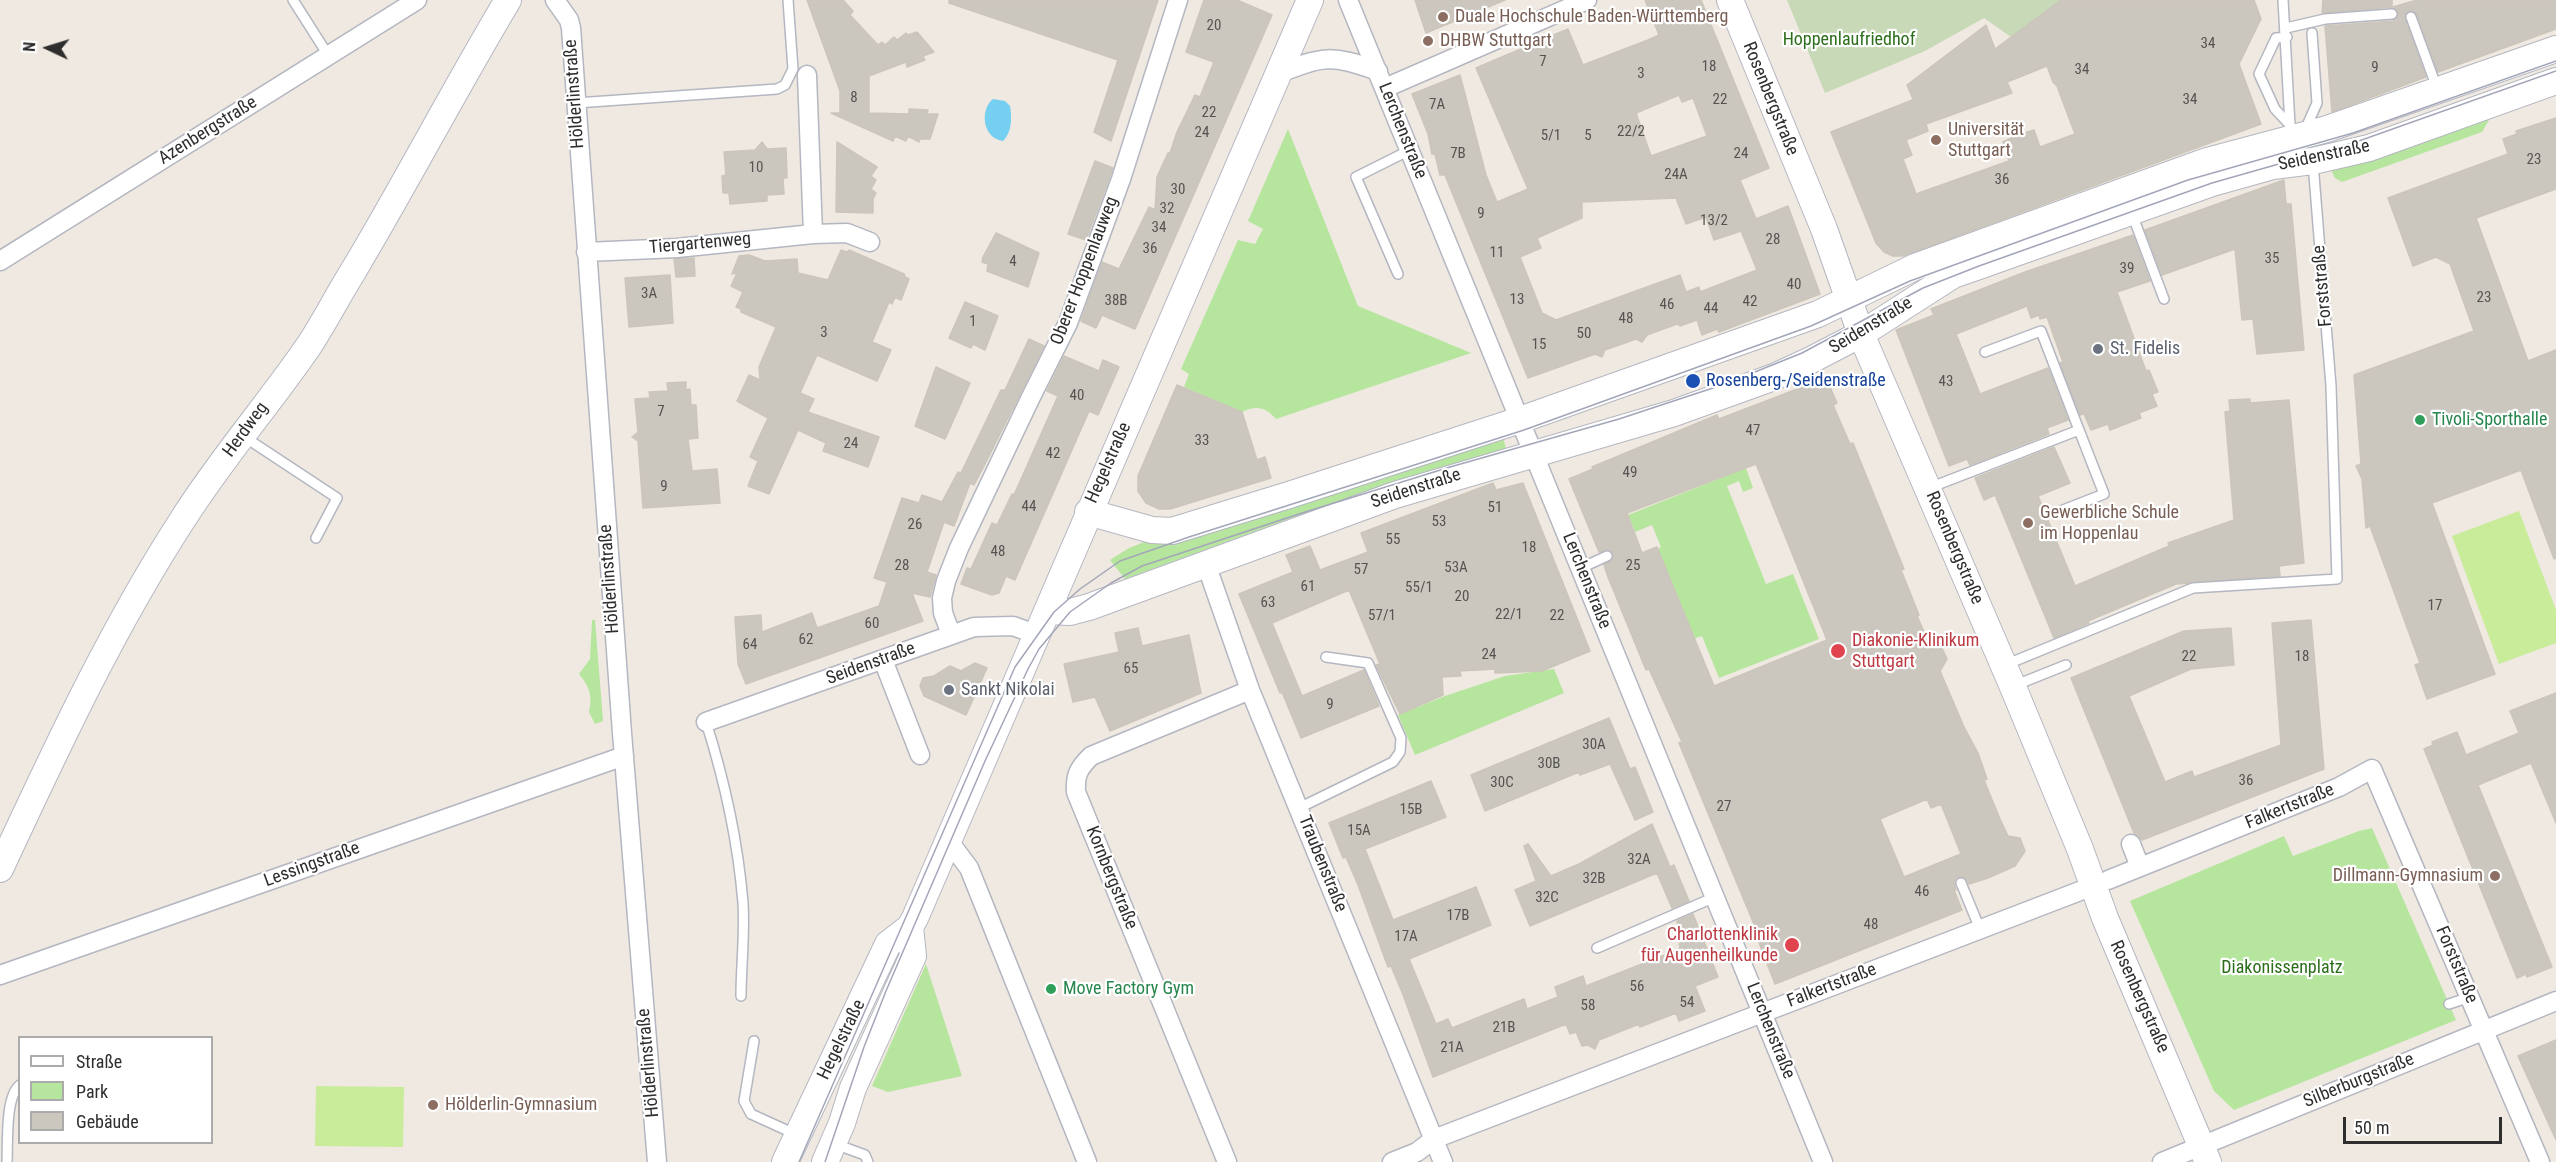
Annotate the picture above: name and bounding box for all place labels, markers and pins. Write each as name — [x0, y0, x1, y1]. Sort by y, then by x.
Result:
place label: Duale Hochschule Baden-Württemberg — [1455, 6, 1728, 28]
marker: Duale Hochschule Baden-Württemberg — [1436, 10, 1450, 24]
place label: DHBW Stuttgart — [1440, 30, 1552, 52]
marker: DHBW Stuttgart — [1421, 34, 1435, 48]
place label: Universität Stuttgart — [1948, 119, 2024, 162]
marker: Universität Stuttgart — [1929, 133, 1943, 147]
place label: St. Fidelis — [2110, 338, 2180, 360]
marker: St. Fidelis — [2091, 342, 2105, 356]
place label: Rosenberg-/Seidenstraße — [1706, 370, 1886, 392]
marker: Rosenberg-/Seidenstraße — [1684, 372, 1702, 390]
place label: Tivoli-Sporthalle — [2432, 409, 2547, 431]
marker: Tivoli-Sporthalle — [2413, 413, 2427, 427]
place label: Gewerbliche Schule im Hoppenlau — [2040, 502, 2179, 544]
marker: Gewerbliche Schule im Hoppenlau — [2021, 516, 2035, 530]
place label: Diakonie-Klinikum Stuttgart — [1852, 630, 1979, 672]
marker: Diakonie-Klinikum Stuttgart — [1829, 642, 1847, 660]
place label: Sankt Nikolai — [961, 679, 1055, 701]
marker: Sankt Nikolai — [942, 683, 956, 697]
place label: Dillmann-Gymnasium — [2333, 865, 2483, 887]
marker: Dillmann-Gymnasium — [2488, 869, 2502, 883]
place label: Charlottenklinik für Augenheilkunde — [1641, 924, 1778, 966]
marker: Charlottenklinik für Augenheilkunde — [1783, 936, 1801, 954]
place label: Move Factory Gym — [1063, 978, 1194, 1000]
marker: Move Factory Gym — [1044, 982, 1058, 996]
place label: Hölderlin-Gymnasium — [445, 1094, 597, 1116]
marker: Hölderlin-Gymnasium — [426, 1098, 440, 1112]

